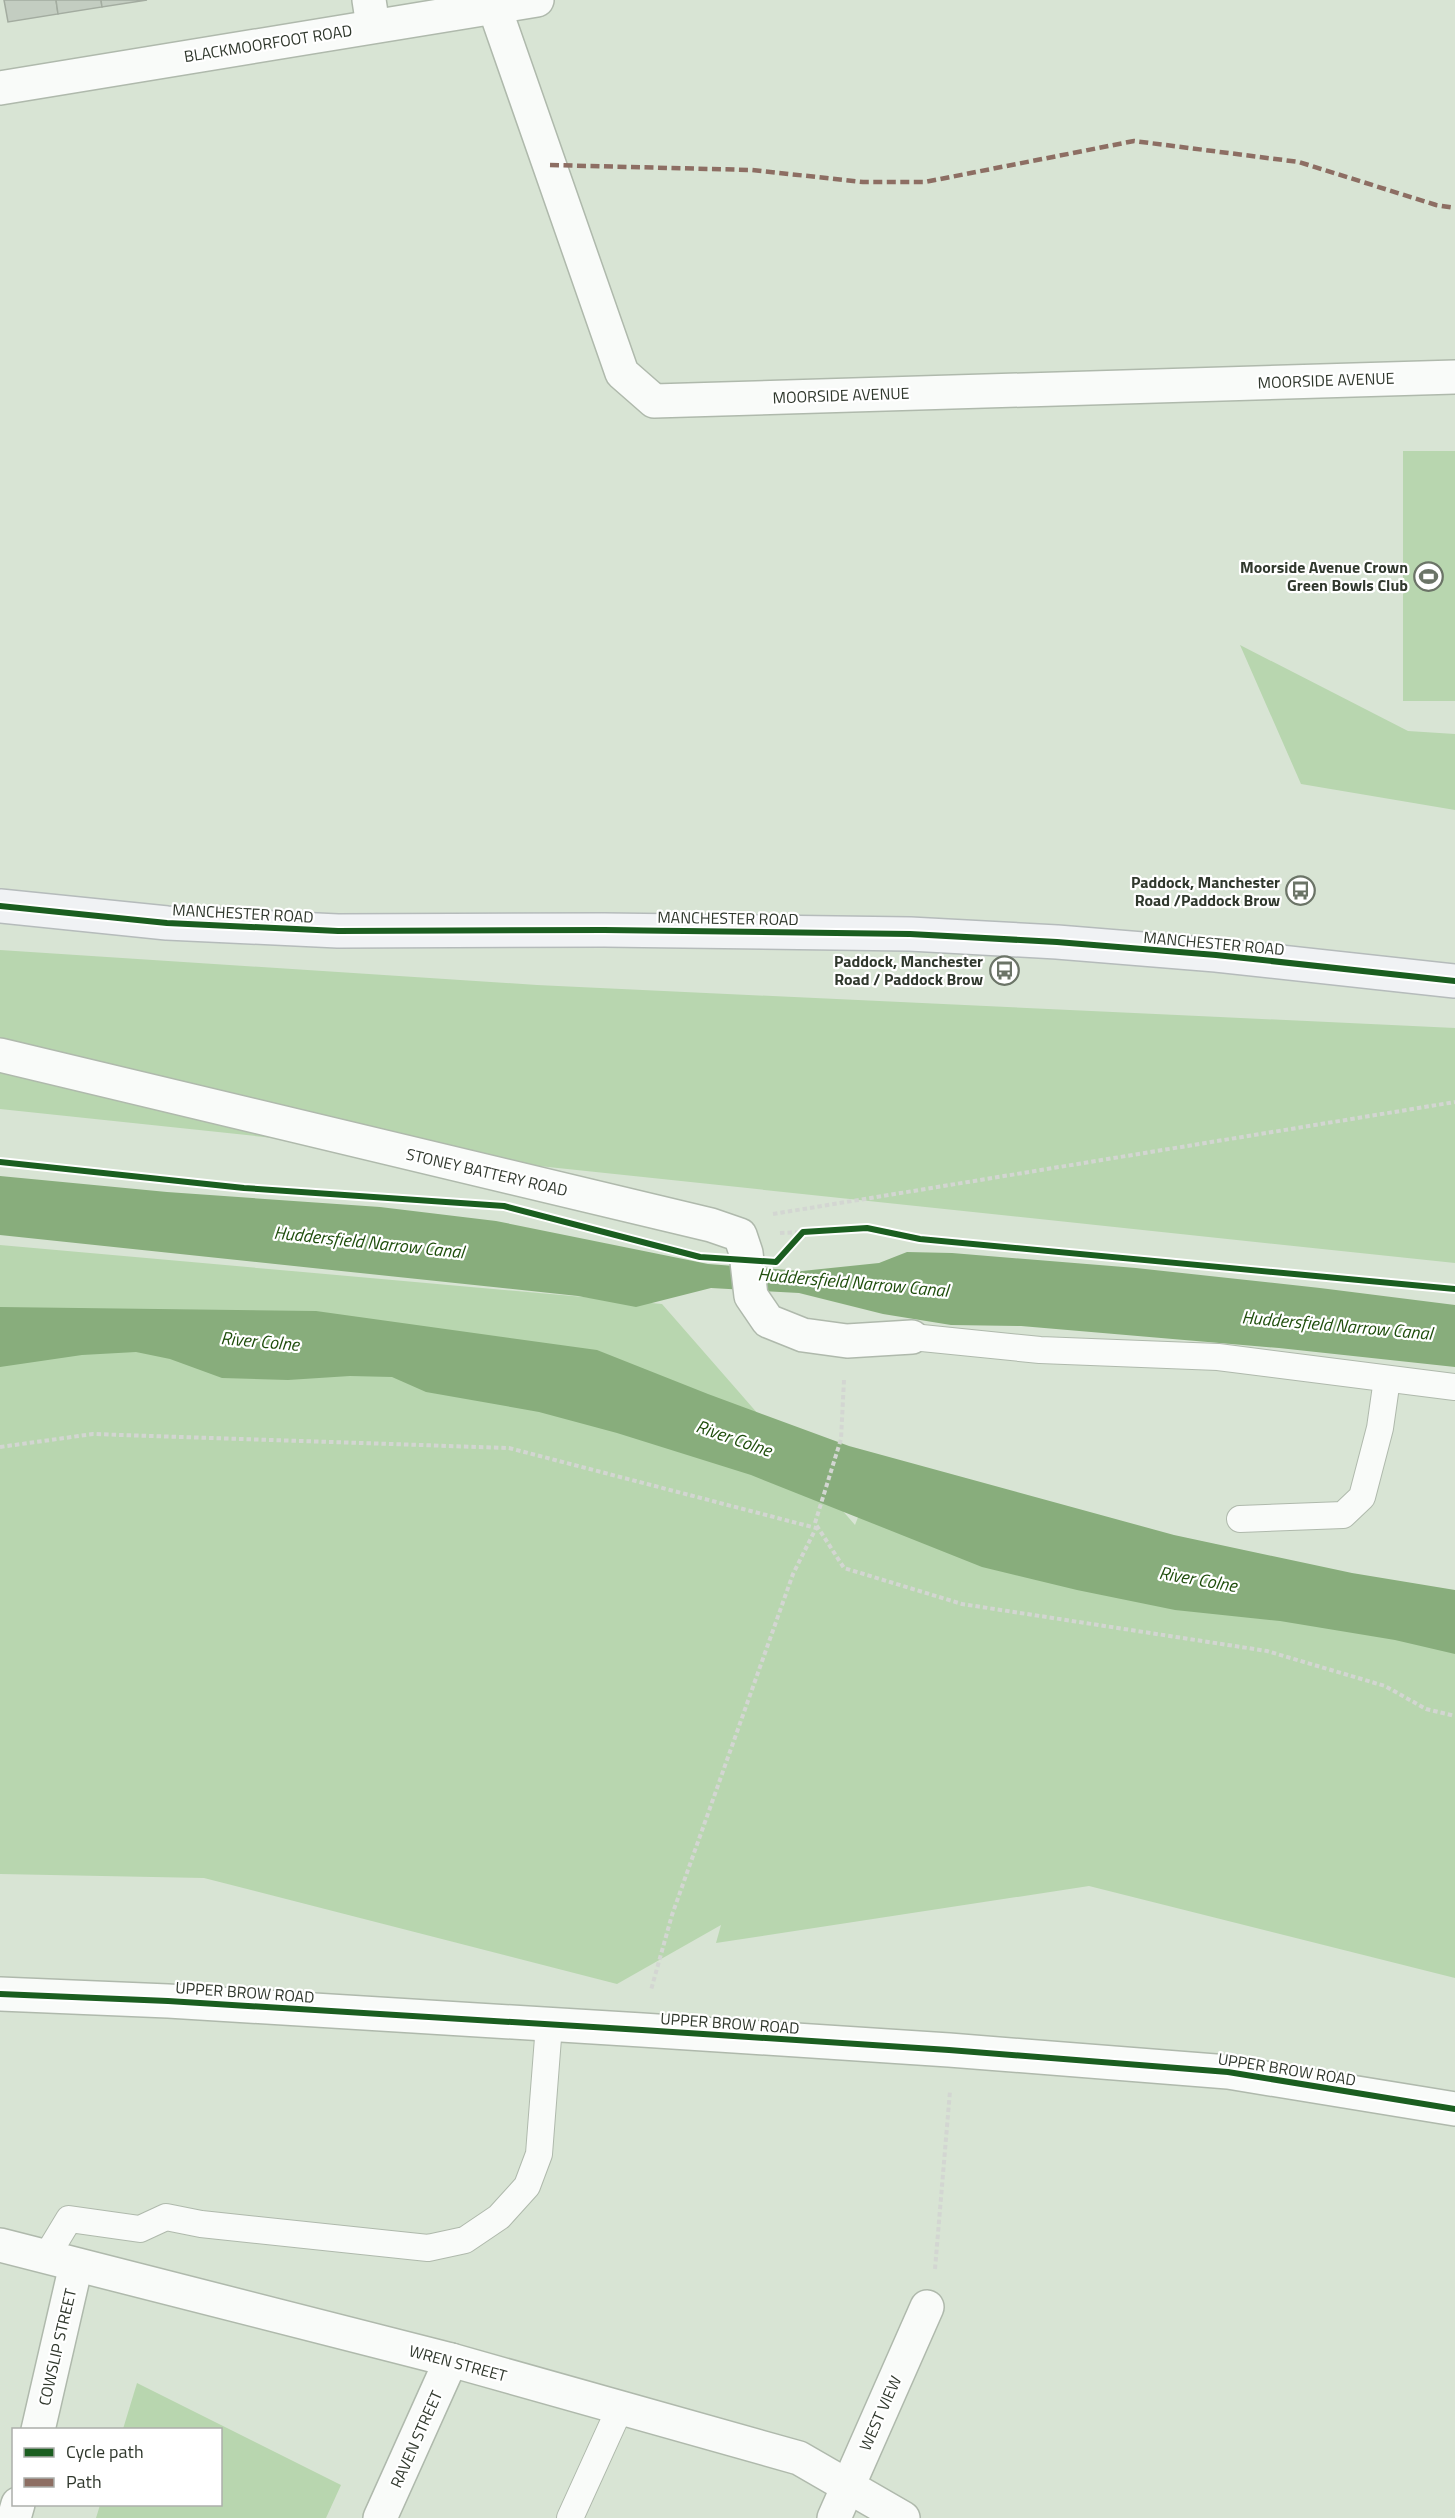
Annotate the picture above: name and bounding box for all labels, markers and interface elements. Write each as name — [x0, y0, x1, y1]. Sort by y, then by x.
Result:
street label: BLACKMOORFOOT ROAD — [182, 18, 354, 68]
street label: MOORSIDE AVENUE — [1257, 366, 1395, 394]
street label: MOORSIDE AVENUE — [772, 381, 910, 409]
place label: Moorside Avenue Crown Green Bowls Club — [1240, 555, 1408, 597]
sports icon: Moorside Avenue Crown Green Bowls Club — [1413, 560, 1445, 592]
place label: Paddock, Manchester Road /Paddock Brow — [1131, 870, 1280, 912]
bus stop icon: Paddock, Manchester Road /Paddock Brow — [1285, 875, 1317, 907]
street label: MANCHESTER ROAD — [172, 897, 314, 929]
street label: MANCHESTER ROAD — [657, 905, 799, 931]
street label: MANCHESTER ROAD — [1142, 925, 1286, 961]
place label: Paddock, Manchester Road / Paddock Brow — [834, 949, 983, 991]
bus stop icon: Paddock, Manchester Road / Paddock Brow — [988, 954, 1020, 986]
street label: STONEY BATTERY ROAD — [404, 1142, 570, 1202]
water label: Huddersfield Narrow Canal — [272, 1219, 468, 1266]
water label: Huddersfield Narrow Canal — [757, 1260, 952, 1304]
water label: Huddersfield Narrow Canal — [1241, 1303, 1436, 1347]
water label: River Colne — [220, 1324, 302, 1358]
water label: River Colne — [692, 1412, 777, 1464]
water label: River Colne — [1157, 1559, 1241, 1599]
street label: UPPER BROW ROAD — [175, 1975, 315, 2009]
street label: UPPER BROW ROAD — [660, 2006, 800, 2040]
street label: UPPER BROW ROAD — [1216, 2046, 1358, 2092]
street label: COWSLIP STREET — [32, 2285, 82, 2408]
street label: WREN STREET — [406, 2338, 510, 2388]
street label: WEST VIEW — [853, 2372, 907, 2454]
street label: RAVEN STREET — [384, 2386, 448, 2492]
legend — [12, 2428, 222, 2506]
text: Cycle path — [66, 2438, 144, 2465]
text: Path — [66, 2468, 102, 2495]

